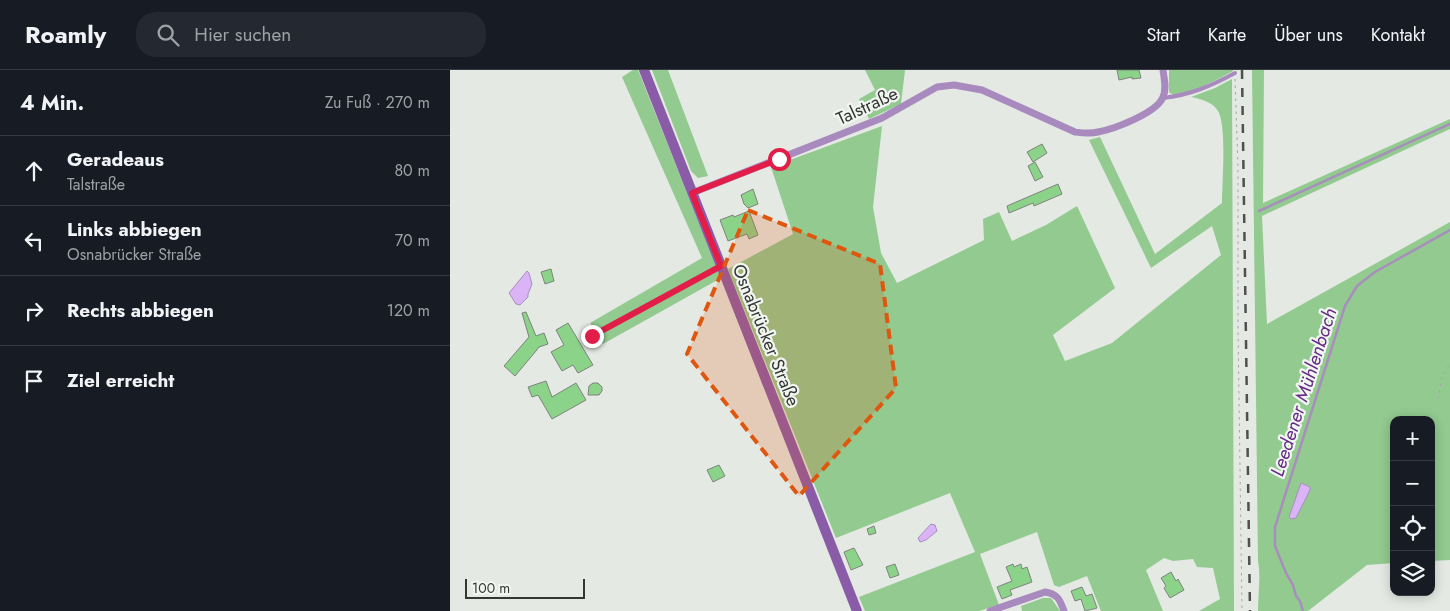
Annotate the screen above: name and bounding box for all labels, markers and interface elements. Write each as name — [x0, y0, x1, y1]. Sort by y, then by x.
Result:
search box — [136, 12, 486, 57]
text: Roamly — [25, 17, 106, 52]
icon: search — [154, 21, 182, 49]
text: Hier suchen — [194, 21, 291, 48]
text: Start — [1146, 22, 1180, 48]
text: Karte — [1208, 22, 1246, 48]
text: Über uns — [1274, 22, 1343, 48]
text: Kontakt — [1371, 22, 1425, 48]
street label: Talstraße — [832, 80, 902, 132]
text: 4 Min. — [20, 88, 84, 118]
text: Zu Fuß · 270 m — [325, 91, 430, 114]
text: Geradeaus — [67, 146, 164, 173]
route start — [768, 148, 791, 171]
icon: ahead — [20, 157, 48, 185]
text: 80 m — [394, 159, 430, 182]
text: Talstraße — [67, 173, 125, 196]
text: Links abbiegen — [67, 216, 202, 243]
icon: left — [20, 227, 48, 255]
text: 70 m — [395, 229, 430, 252]
text: Osnabrücker Straße — [67, 243, 201, 266]
street label: Osnabrücker Straße — [726, 260, 806, 410]
icon: right — [20, 297, 48, 325]
text: Rechts abbiegen — [67, 297, 214, 324]
text: 120 m — [387, 299, 430, 322]
water label: Leedener Mühlenbach — [1263, 304, 1343, 480]
route end — [581, 325, 604, 348]
icon: arrive — [20, 367, 48, 395]
text: Ziel erreicht — [67, 367, 174, 394]
map controls — [1390, 416, 1435, 596]
button: + — [1390, 416, 1435, 461]
button: − — [1390, 461, 1435, 506]
button: locate — [1390, 506, 1435, 551]
button: layers — [1390, 551, 1435, 596]
scale bar — [465, 576, 585, 599]
text: 100 m — [472, 578, 510, 598]

